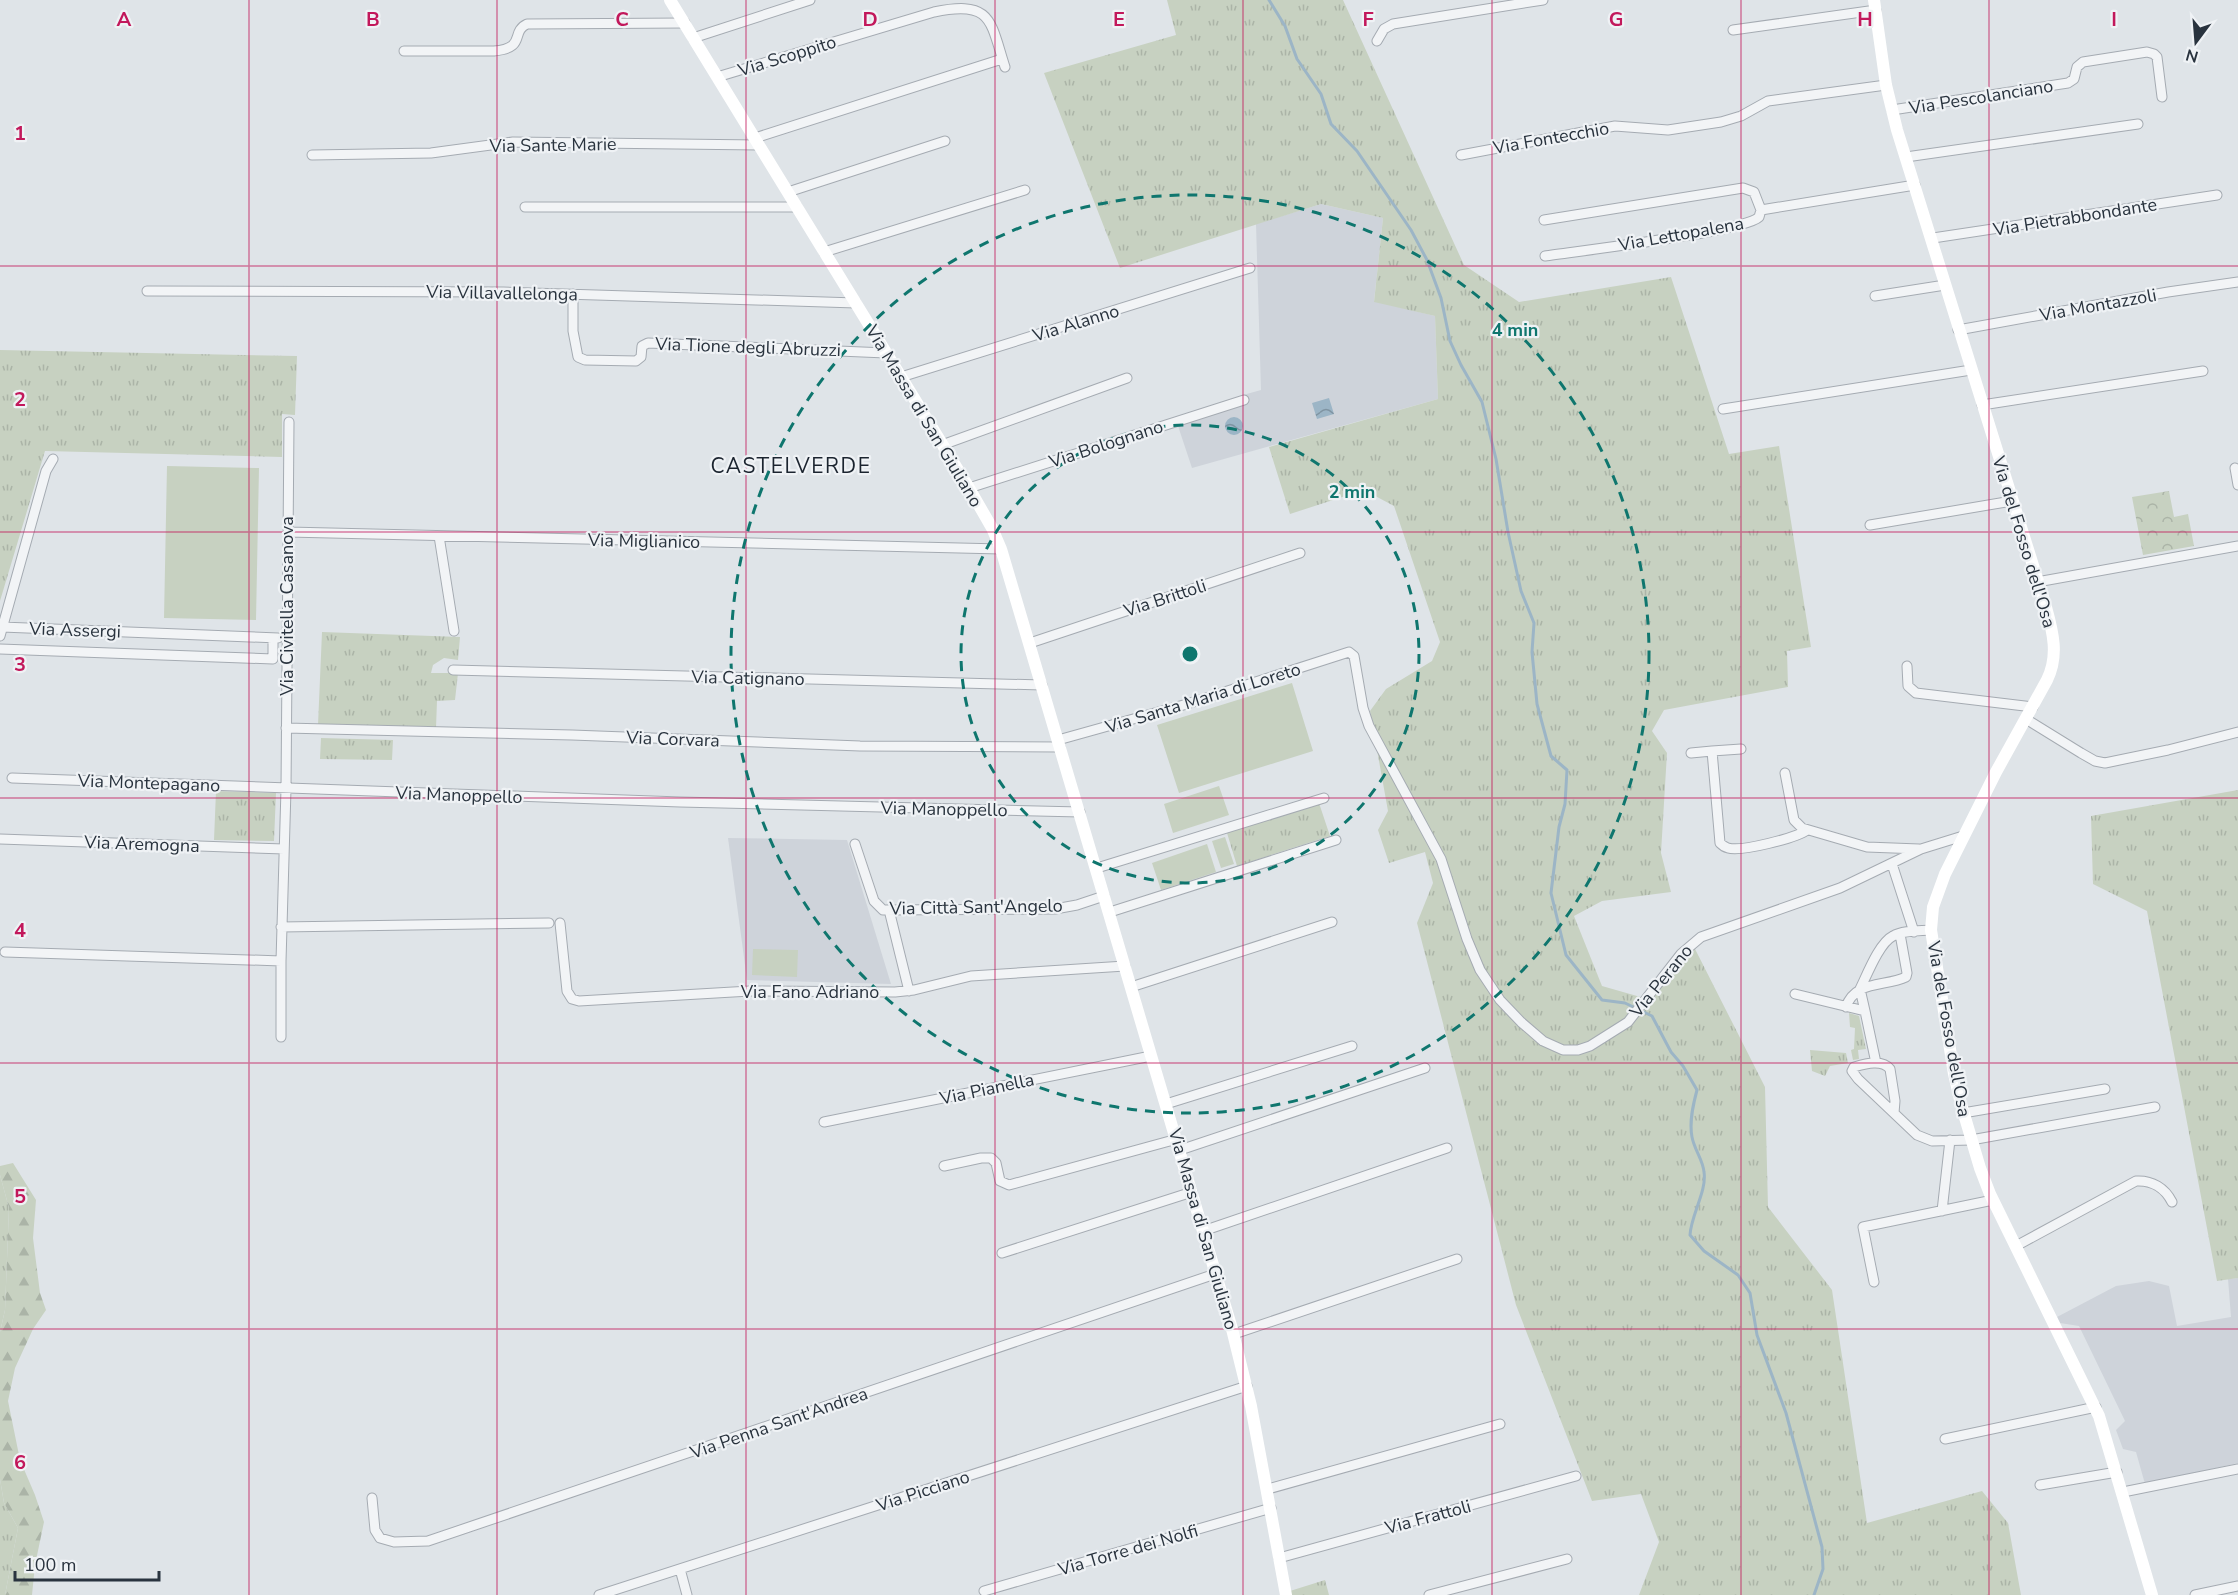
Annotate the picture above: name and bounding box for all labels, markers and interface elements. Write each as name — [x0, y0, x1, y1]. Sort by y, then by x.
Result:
text: A — [117, 6, 132, 33]
text: B — [366, 6, 380, 33]
text: C — [615, 6, 629, 33]
text: D — [862, 6, 878, 33]
text: E — [1113, 6, 1125, 33]
text: F — [1362, 6, 1374, 33]
text: G — [1609, 6, 1623, 33]
text: H — [1857, 6, 1873, 33]
text: I — [2111, 6, 2117, 33]
north arrow — [2166, 12, 2226, 72]
street label: Via Scoppito — [734, 30, 839, 83]
text: N — [2183, 43, 2201, 68]
street label: Via Pescolanciano — [1906, 74, 2055, 120]
street label: Via Fontecchio — [1490, 116, 1611, 160]
text: 1 — [14, 120, 26, 147]
street label: Via Sante Marie — [488, 132, 617, 158]
street label: Via Pietrabbondante — [1990, 192, 2159, 242]
street label: Via Lettopalena — [1615, 211, 1746, 257]
street label: Via Villavallelonga — [425, 280, 578, 306]
street label: Via Montazzoli — [2037, 283, 2158, 327]
street label: Via Alanno — [1029, 298, 1122, 348]
text: 4 min — [1492, 318, 1538, 342]
street label: Via Massa di San Giuliano — [859, 320, 988, 512]
street label: Via Tione degli Abruzzi — [654, 332, 841, 362]
text: 2 — [14, 386, 26, 413]
street label: Via Bolognano — [1045, 414, 1166, 474]
district label: CASTELVERDE — [711, 452, 871, 480]
street label: Via del Fosso dell'Osa — [1986, 452, 2062, 631]
text: 2 min — [1329, 480, 1375, 504]
street label: Via Civitella Casanova — [275, 516, 299, 697]
street label: Via Miglianico — [587, 528, 700, 554]
street label: Via Brittoli — [1120, 573, 1209, 623]
street label: Via Assergi — [28, 616, 121, 644]
centre of rings — [1180, 644, 1200, 664]
text: 3 — [14, 651, 26, 678]
street label: Via Santa Maria di Loreto — [1102, 657, 1304, 739]
street label: Via Catignano — [690, 665, 805, 691]
street label: Via Corvara — [625, 725, 720, 753]
street label: Via Montepagano — [76, 768, 221, 797]
street label: Via Manoppello — [394, 781, 523, 809]
street label: Via Manoppello — [879, 796, 1008, 822]
street label: Via Aremogna — [83, 830, 200, 858]
street label: Via Città Sant'Angelo — [888, 893, 1063, 921]
text: 4 — [14, 917, 26, 944]
street label: Via del Fosso dell'Osa — [1922, 938, 1976, 1119]
street label: Via Perano — [1624, 939, 1698, 1023]
street label: Via Fano Adriano — [740, 980, 879, 1004]
street label: Via Pianella — [937, 1067, 1036, 1111]
street label: Via Massa di San Giuliano — [1162, 1125, 1243, 1333]
text: 5 — [14, 1183, 26, 1210]
street label: Via Penna Sant'Andrea — [686, 1381, 871, 1465]
text: 6 — [14, 1449, 26, 1476]
street label: Via Picciano — [872, 1465, 973, 1518]
street label: Via Frattoli — [1381, 1494, 1474, 1540]
street label: Via Torre dei Nolfi — [1054, 1519, 1201, 1582]
scale bar — [15, 1544, 159, 1582]
text: 100 m — [24, 1553, 76, 1577]

